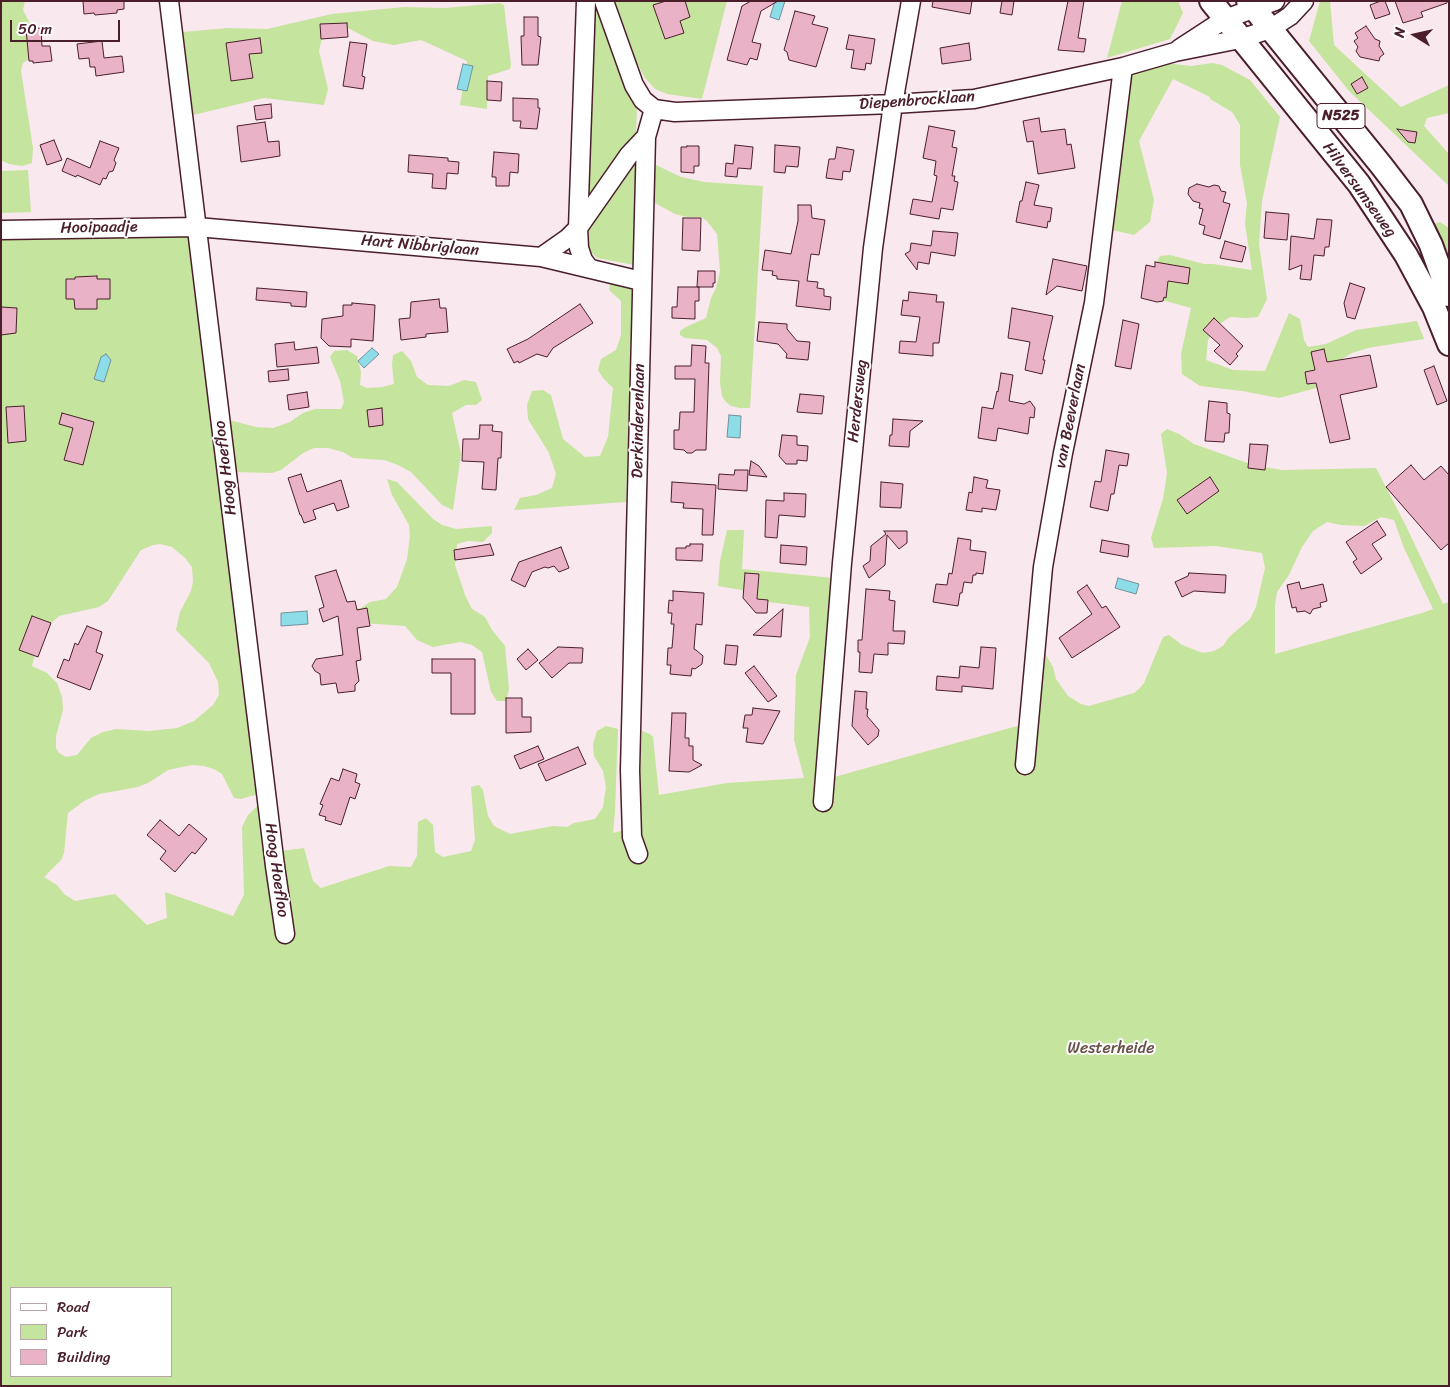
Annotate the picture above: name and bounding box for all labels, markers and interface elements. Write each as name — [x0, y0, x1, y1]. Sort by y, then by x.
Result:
scale bar — [12, 10, 122, 42]
north arrow — [1390, 10, 1440, 60]
text: 50 m — [18, 16, 52, 42]
text: N — [1387, 25, 1413, 39]
street label: Diepenbrocklaan — [858, 87, 976, 115]
road number: N525 — [1317, 104, 1365, 128]
street label: Hilversumseweg — [1318, 139, 1400, 241]
street label: Hooipaadje — [60, 218, 138, 238]
street label: Hart Nibbriglaan — [360, 231, 480, 261]
street label: Herdersweg — [844, 358, 872, 444]
street label: van Beeverlaan — [1051, 362, 1091, 470]
street label: Derkinderenlaan — [628, 363, 650, 479]
street label: Hoog Hoefloo — [211, 420, 241, 516]
street label: Hoog Hoefloo — [260, 822, 292, 918]
park label: Westerheide — [1068, 1039, 1154, 1059]
legend — [10, 1287, 172, 1377]
text: Road — [57, 1294, 89, 1320]
text: Park — [57, 1319, 88, 1345]
text: Building — [57, 1344, 111, 1370]

